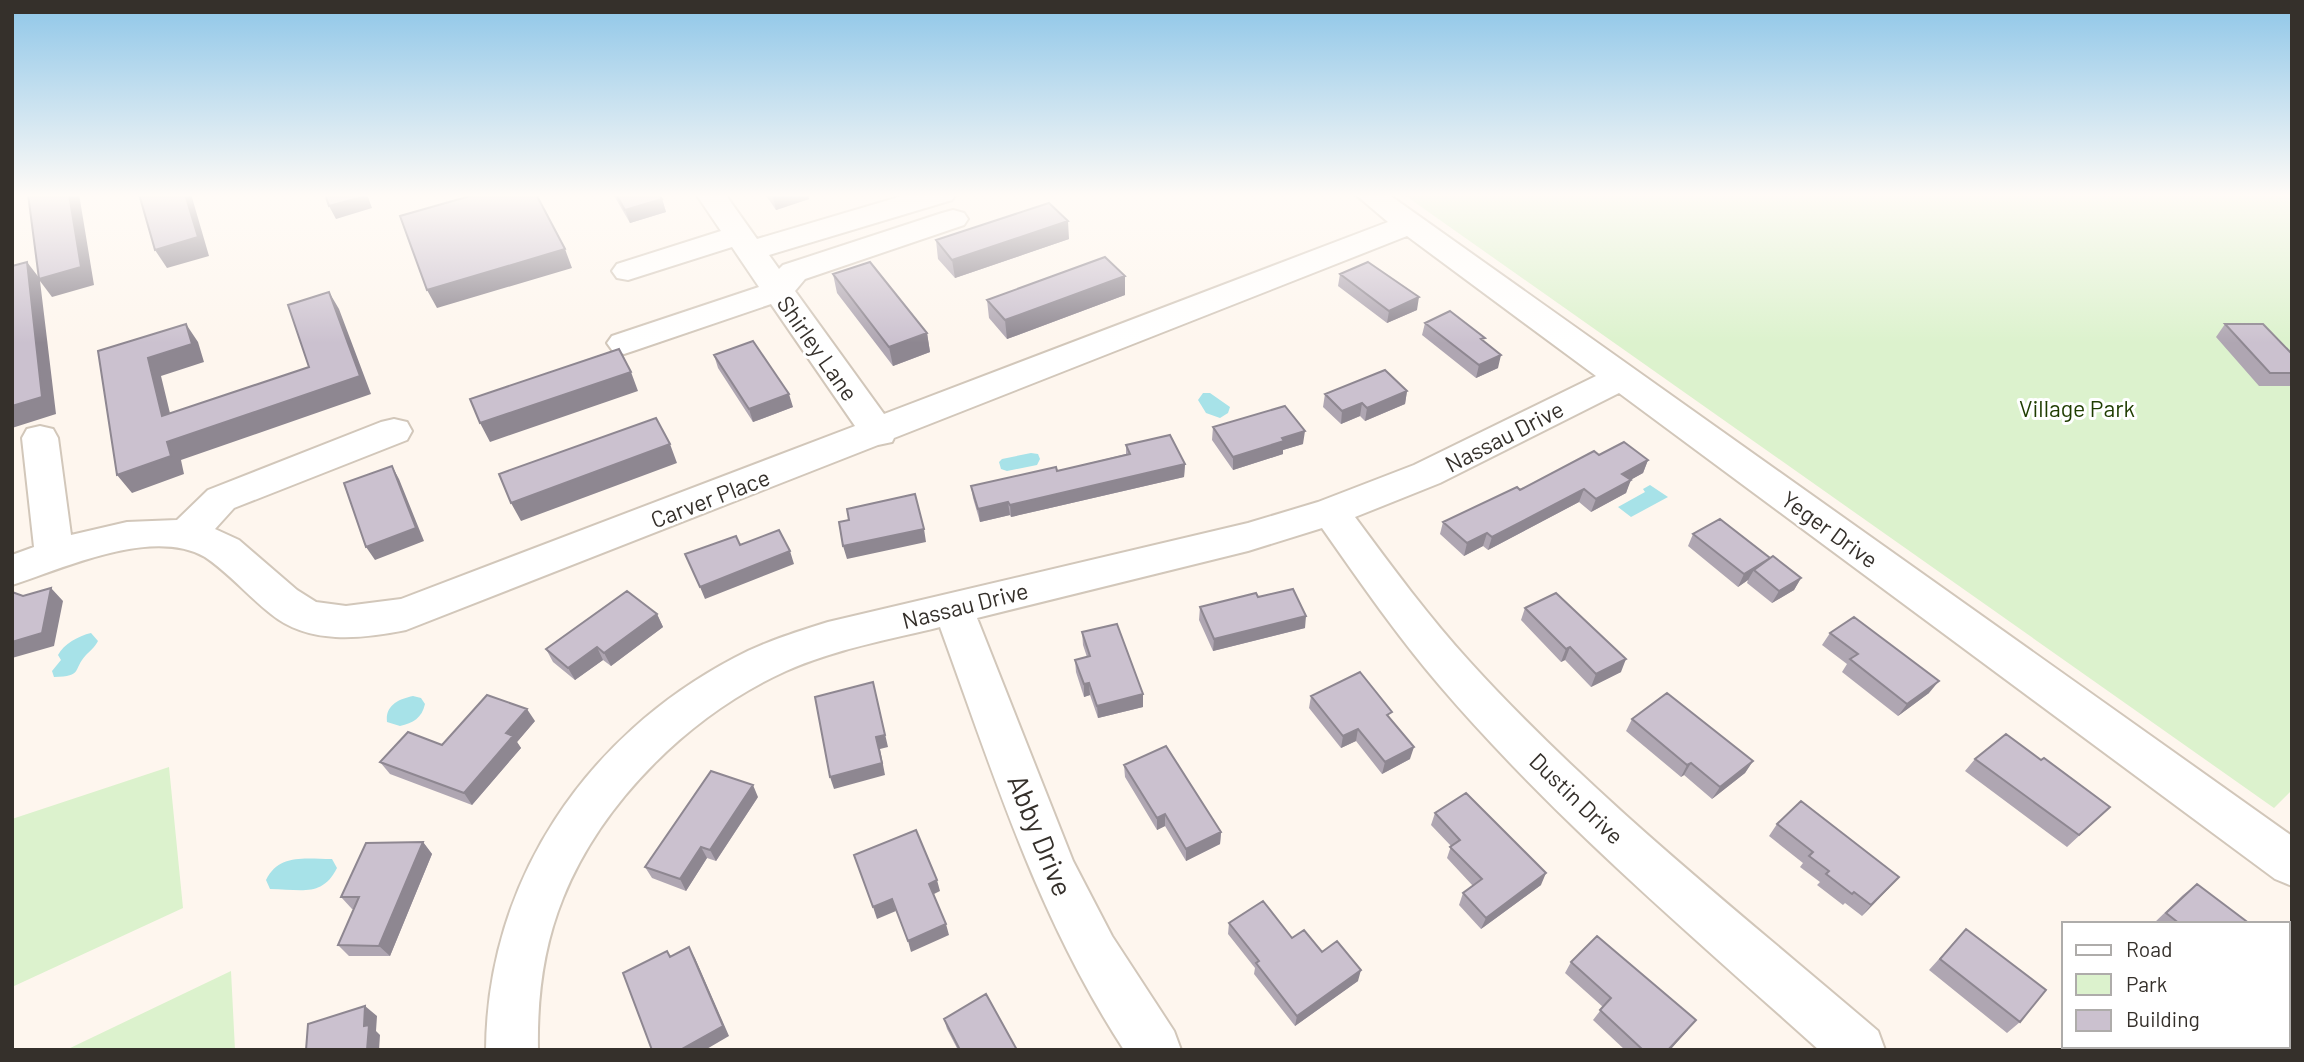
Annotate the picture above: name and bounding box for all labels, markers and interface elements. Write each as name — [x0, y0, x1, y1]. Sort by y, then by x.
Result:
street label: Shirley Lane — [772, 290, 864, 406]
street label: Nassau Drive — [1440, 394, 1568, 478]
park label: Village Park — [2019, 394, 2135, 422]
street label: Carver Place — [647, 463, 773, 533]
street label: Yeger Drive — [1776, 485, 1884, 573]
street label: Nassau Drive — [899, 576, 1031, 634]
street label: Dustin Drive — [1524, 746, 1630, 850]
street label: Abby Drive — [1001, 769, 1081, 901]
legend — [2062, 922, 2290, 1048]
text: Road — [2126, 936, 2172, 961]
text: Park — [2126, 971, 2167, 996]
text: Building — [2126, 1006, 2200, 1031]

